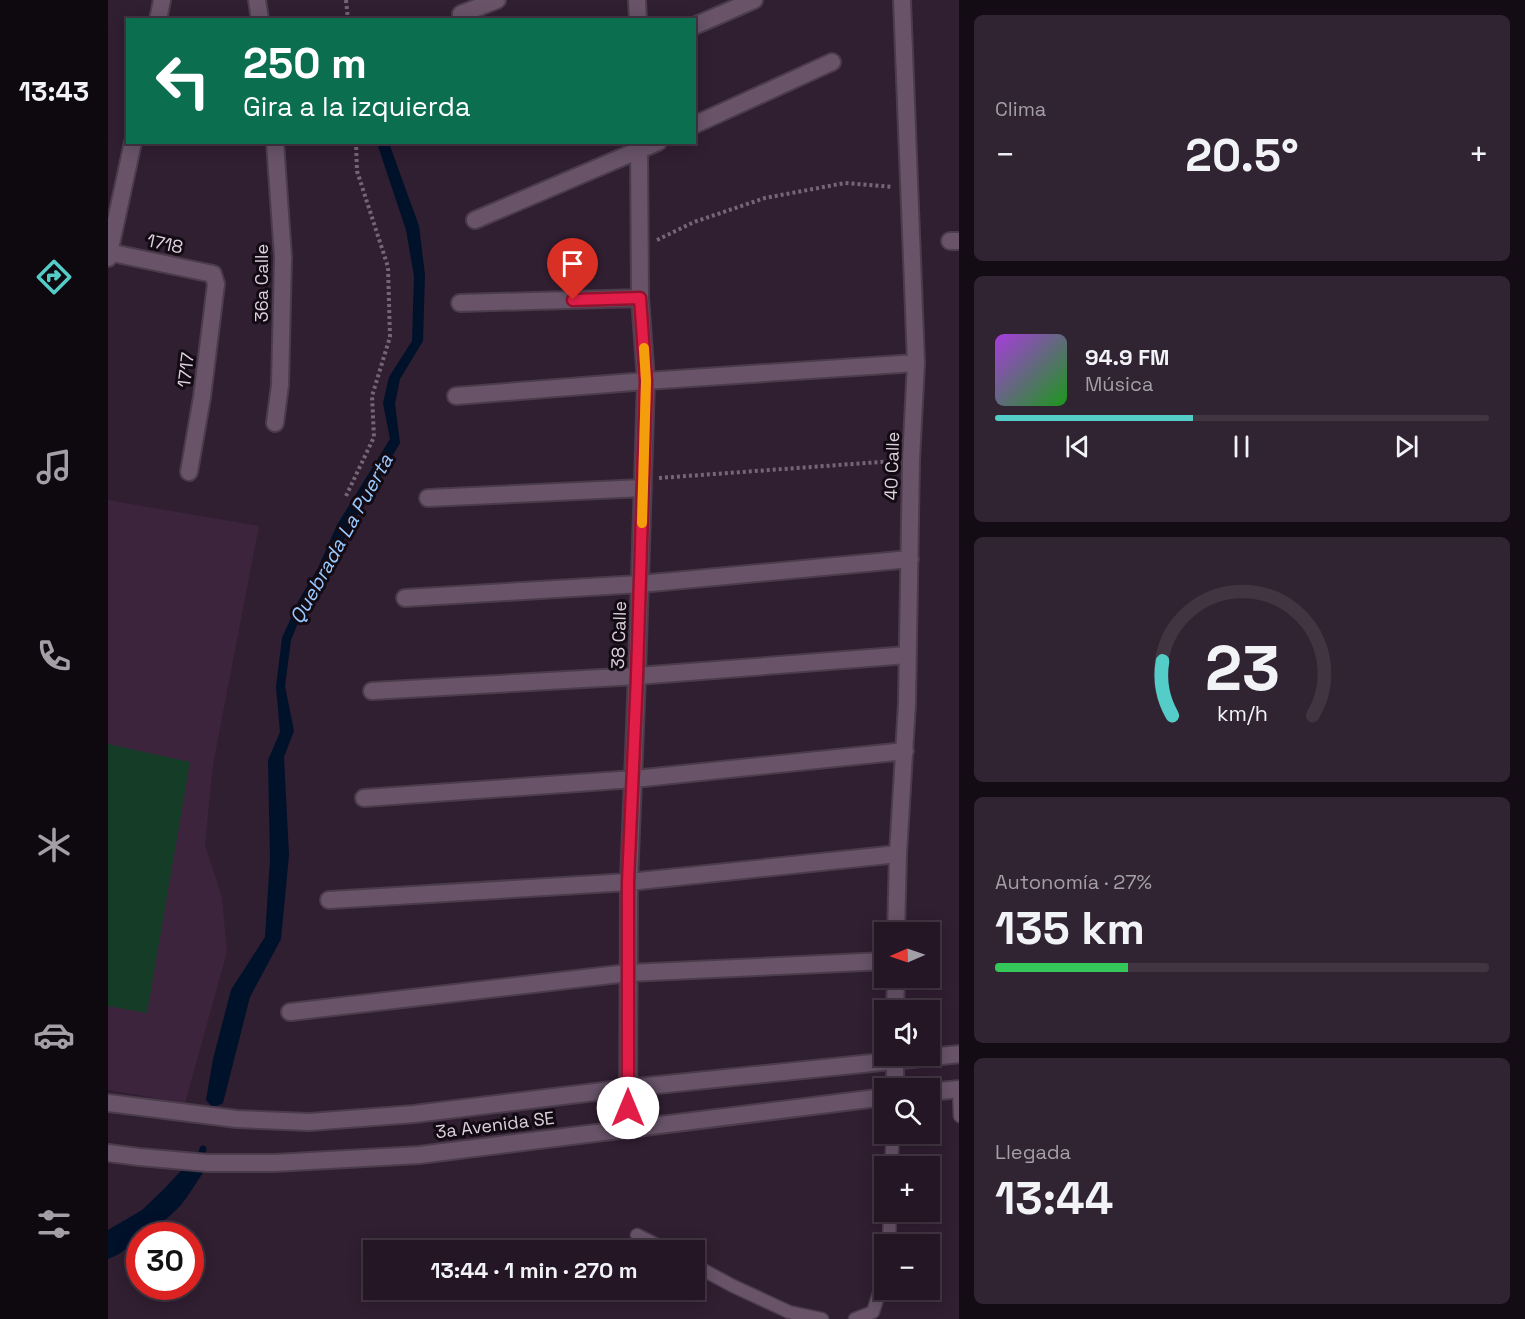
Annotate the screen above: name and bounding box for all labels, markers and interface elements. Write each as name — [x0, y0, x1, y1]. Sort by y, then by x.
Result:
text: 250 m — [243, 37, 367, 90]
icon: left — [144, 42, 222, 120]
text: 13:43 — [19, 74, 89, 109]
text: Gira a la izquierda — [243, 89, 470, 124]
text: Clima — [995, 96, 1046, 122]
text: 20.5° — [1185, 127, 1299, 184]
text: − — [995, 134, 1015, 176]
text: + — [1469, 134, 1489, 176]
street label: 1718 — [145, 228, 185, 259]
pin — [547, 238, 598, 300]
street label: 36a Calle — [250, 244, 273, 322]
icon: arrive — [556, 247, 589, 280]
icon: directions — [33, 256, 75, 298]
text: 94.9 FM — [1085, 343, 1169, 371]
street label: 1717 — [172, 351, 199, 389]
text: Música — [1085, 371, 1153, 397]
icon: previous — [1061, 430, 1094, 463]
icon: pause — [1225, 430, 1258, 463]
icon: next — [1390, 430, 1423, 463]
street label: 40 Calle — [879, 431, 904, 501]
icon: music — [33, 446, 75, 488]
water label: Quebrada La Puerta — [284, 449, 399, 628]
street label: 38 Calle — [606, 601, 631, 669]
text: 23 — [1204, 630, 1279, 709]
icon: phone — [33, 635, 75, 677]
text: km/h — [1216, 701, 1268, 728]
icon: climate — [33, 824, 75, 866]
text: Autonomía · 27% — [995, 869, 1152, 895]
text: 135 km — [995, 900, 1145, 957]
north arrow — [874, 922, 940, 988]
map controls — [874, 922, 940, 1300]
button: sound — [874, 1000, 940, 1066]
icon: car — [33, 1014, 75, 1056]
position arrow — [596, 1076, 660, 1140]
button: search — [874, 1078, 940, 1144]
street label: 3a Avenida SE — [434, 1106, 556, 1143]
text: Llegada — [995, 1139, 1071, 1165]
button: + — [874, 1156, 940, 1222]
text: 13:44 — [995, 1170, 1113, 1227]
icon: filters — [33, 1203, 75, 1245]
speed limit sign: 30 — [126, 1222, 204, 1300]
button: − — [874, 1234, 940, 1300]
text: 13:44 · 1 min · 270 m — [430, 1256, 638, 1284]

